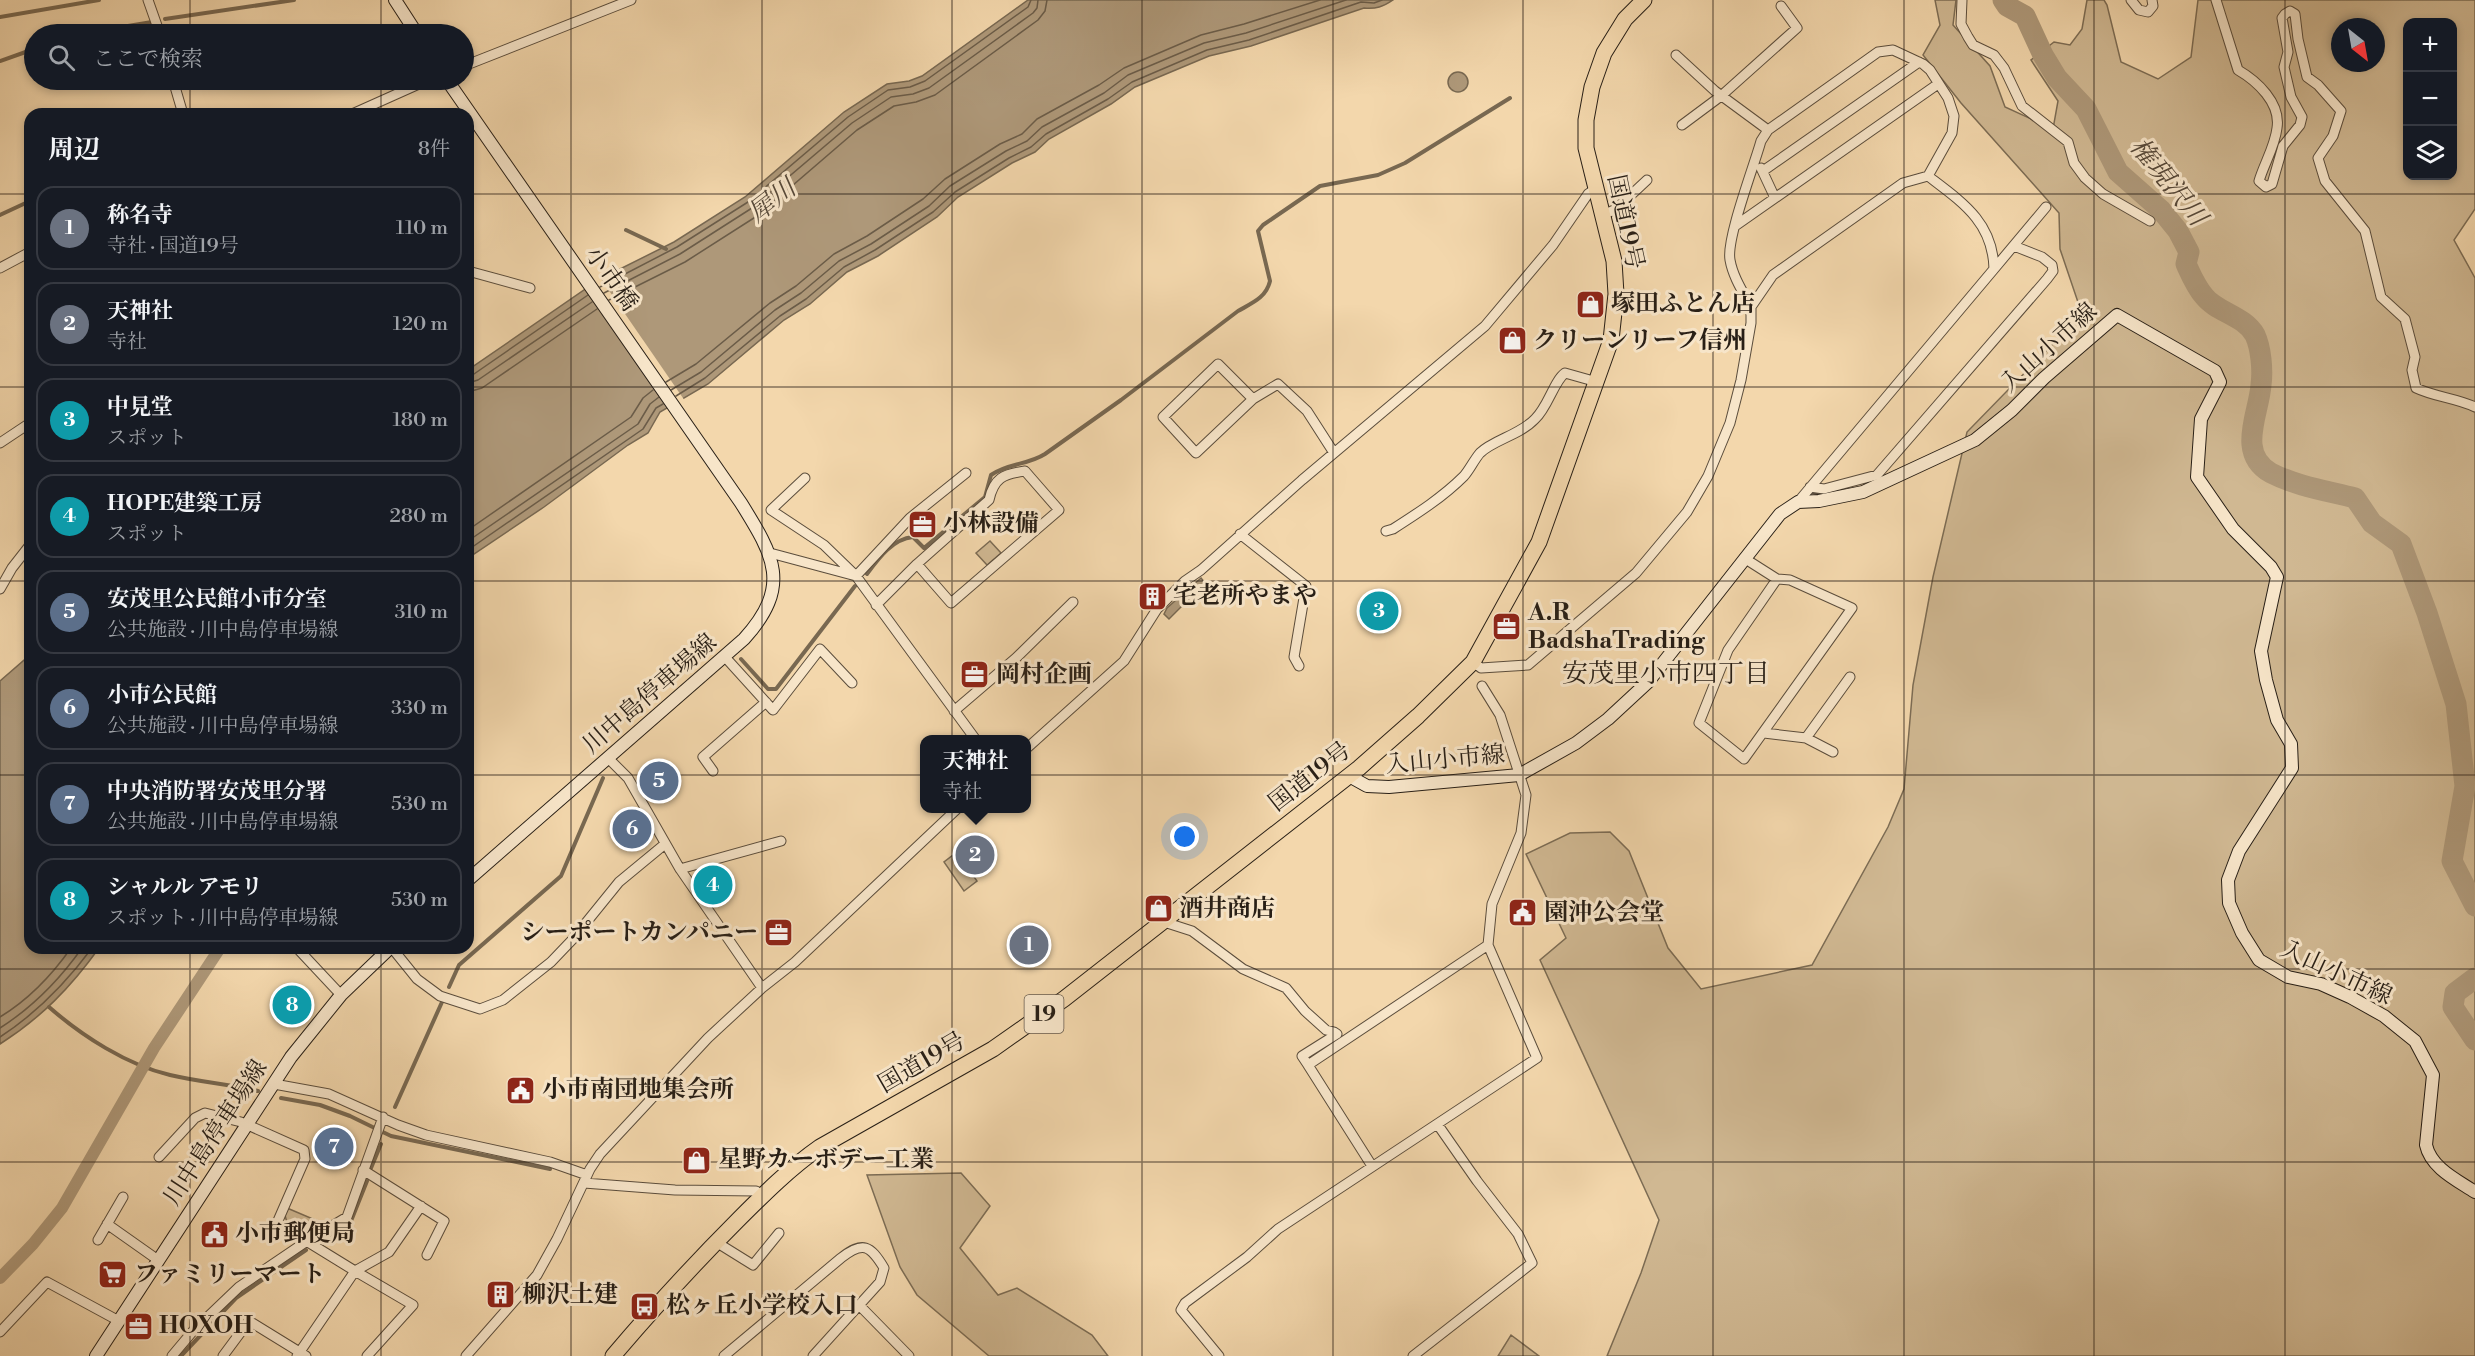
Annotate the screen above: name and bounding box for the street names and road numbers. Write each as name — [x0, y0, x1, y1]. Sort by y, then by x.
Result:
street label: 国道19号 — [1600, 172, 1650, 272]
street label: 小市橋 — [578, 241, 644, 317]
street label: 入山小市線 — [1994, 297, 2104, 399]
street label: 川中島停車場線 — [577, 628, 723, 760]
street label: 国道19号 — [1263, 736, 1357, 818]
street label: 入山小市線 — [1384, 740, 1506, 780]
street label: 入山小市線 — [2275, 934, 2397, 1012]
road number: 19 — [1024, 995, 1064, 1033]
street label: 国道19号 — [873, 1026, 971, 1100]
street label: 川中島停車場線 — [158, 1054, 274, 1212]

